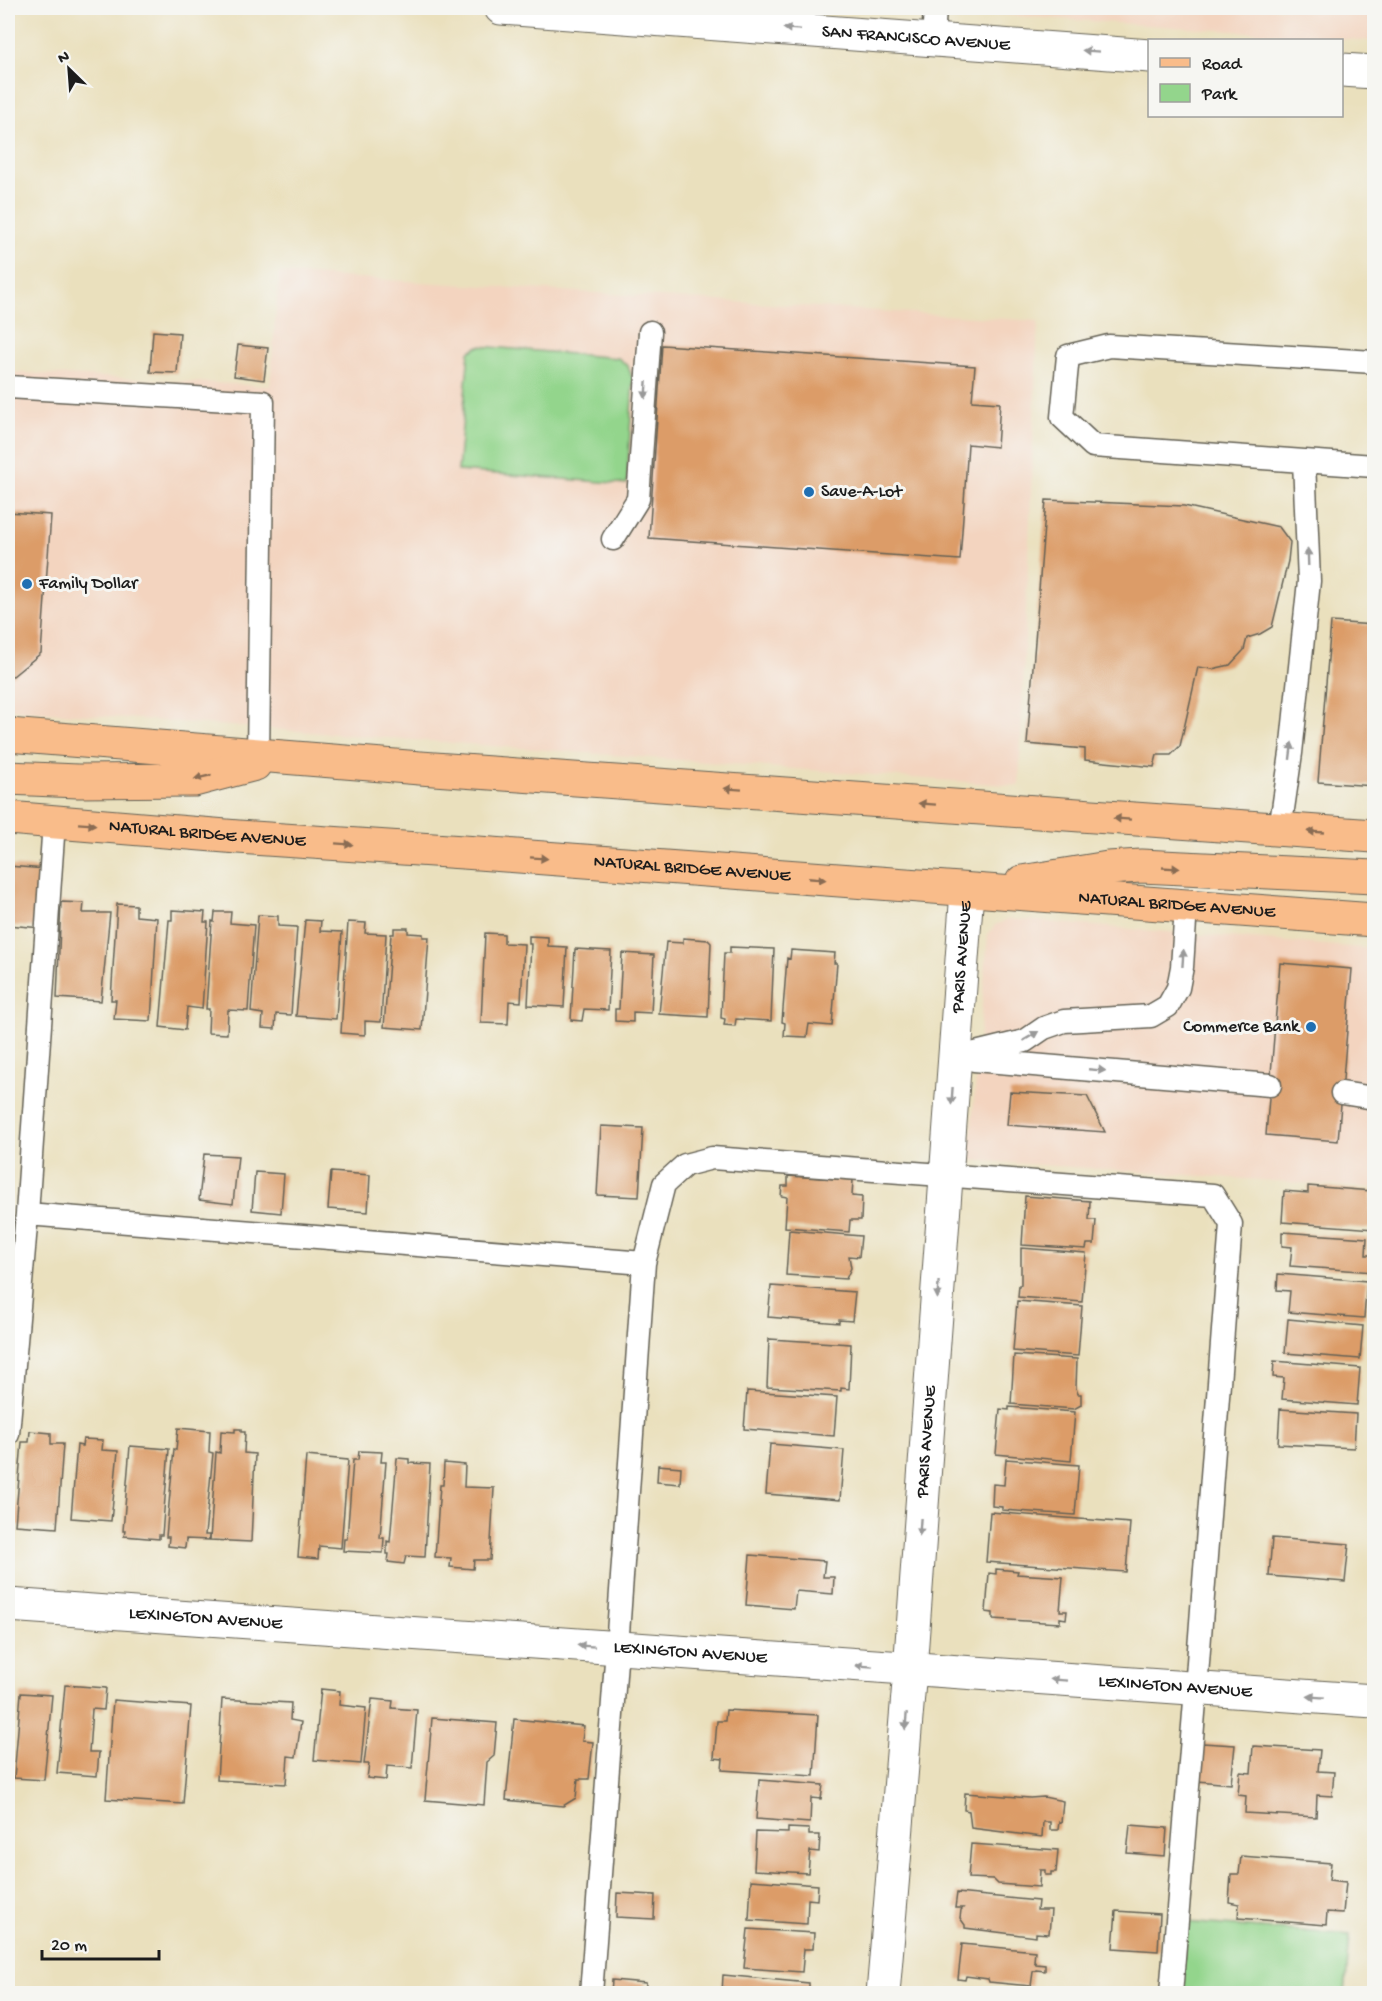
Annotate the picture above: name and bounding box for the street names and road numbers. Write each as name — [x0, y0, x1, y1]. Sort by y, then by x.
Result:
street label: SAN FRANCISCO AVENUE — [821, 21, 1011, 56]
street label: NATURAL BRIDGE AVENUE — [108, 816, 307, 852]
street label: NATURAL BRIDGE AVENUE — [593, 851, 792, 887]
street label: NATURAL BRIDGE AVENUE — [1078, 887, 1277, 923]
street label: PARIS AVENUE — [948, 900, 977, 1015]
street label: PARIS AVENUE — [912, 1384, 941, 1499]
street label: LEXINGTON AVENUE — [128, 1603, 284, 1635]
street label: LEXINGTON AVENUE — [613, 1637, 769, 1669]
street label: LEXINGTON AVENUE — [1098, 1671, 1253, 1703]

